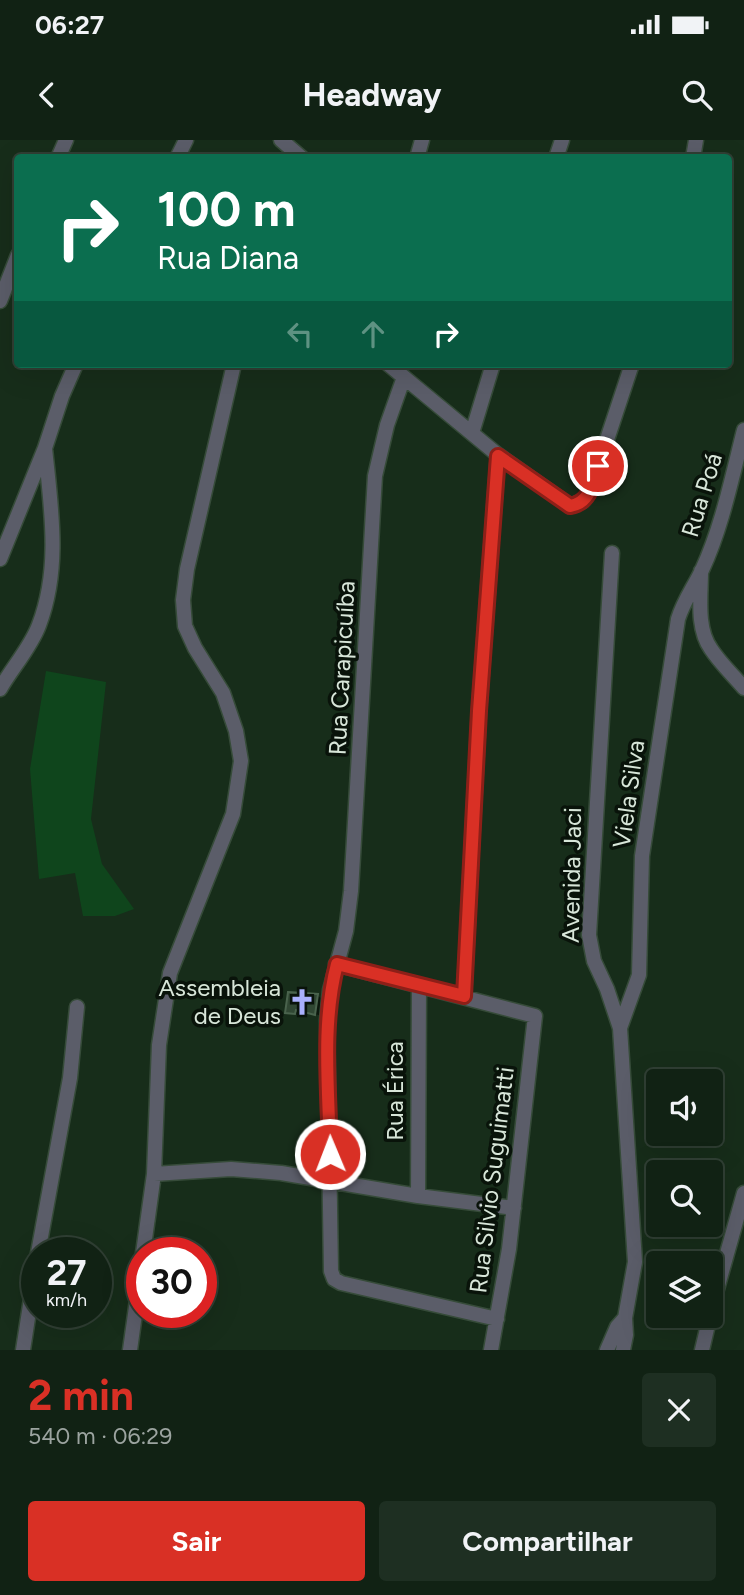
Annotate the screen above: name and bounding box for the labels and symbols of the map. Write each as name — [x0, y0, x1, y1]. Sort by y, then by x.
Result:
pin — [568, 436, 628, 496]
street label: Rua Poá — [675, 449, 728, 540]
street label: Rua Carapicuíba — [322, 580, 361, 756]
street label: Viela Silva — [607, 738, 650, 850]
street label: Avenida Jaci — [556, 807, 587, 943]
place label: Assembleia de Deus — [159, 973, 281, 1030]
church icon: Assembleia de Deus — [287, 987, 317, 1017]
street label: Rua Érica — [380, 1041, 409, 1141]
street label: Rua Silvio Suguimatti — [463, 1065, 520, 1295]
position arrow — [293, 1117, 367, 1191]
speed limit sign: 30 — [126, 1237, 217, 1328]

